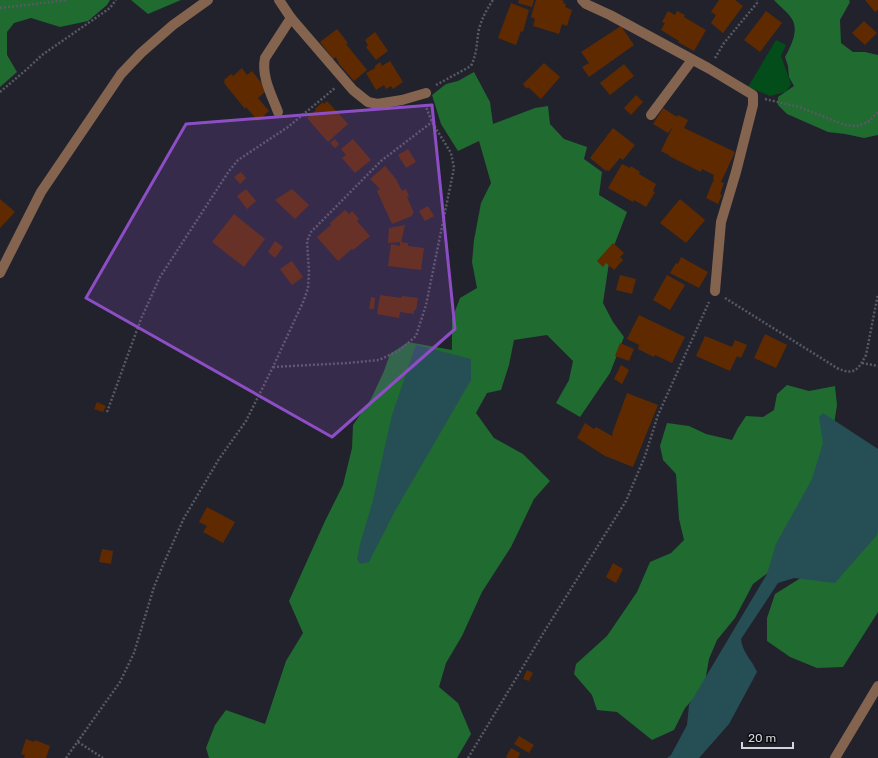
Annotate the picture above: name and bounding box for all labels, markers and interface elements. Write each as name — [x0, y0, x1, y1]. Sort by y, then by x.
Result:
scale bar — [742, 724, 793, 750]
text: 20 m — [748, 731, 776, 745]

